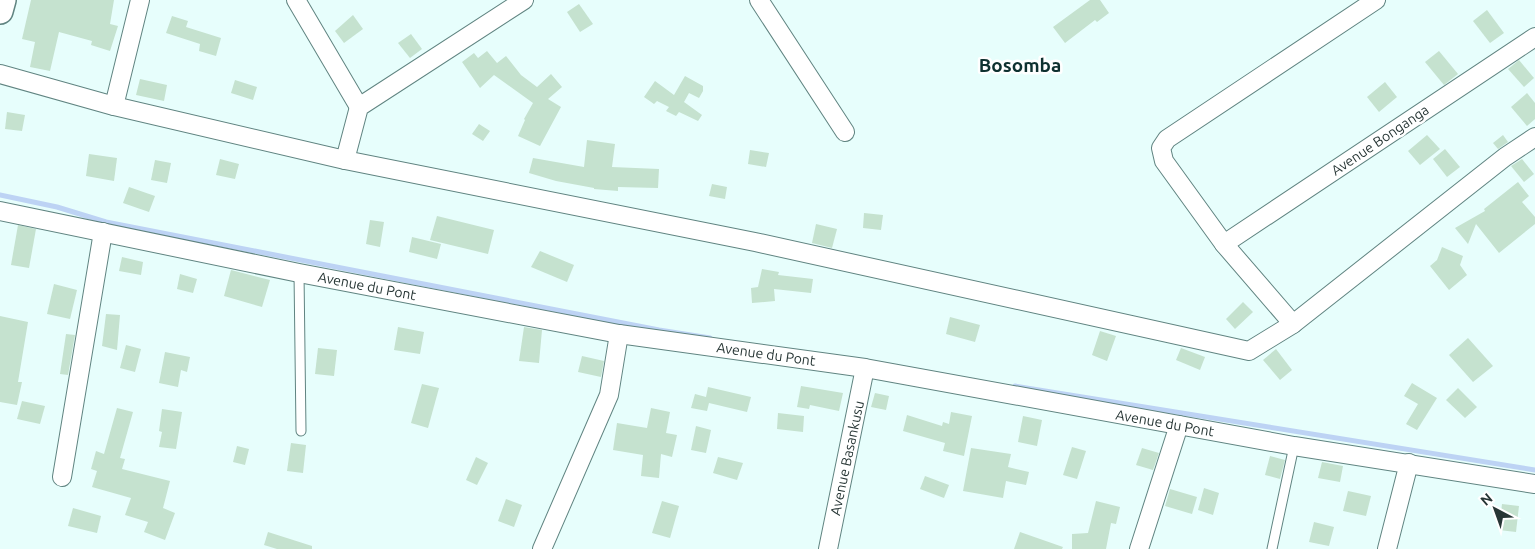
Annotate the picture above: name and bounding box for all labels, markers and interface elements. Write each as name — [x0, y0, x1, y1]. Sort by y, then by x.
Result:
district label: Bosomba — [979, 54, 1061, 76]
street label: Avenue Bonganga — [1328, 102, 1432, 178]
street label: Avenue du Pont — [317, 269, 418, 303]
street label: Avenue du Pont — [716, 339, 817, 369]
street label: Avenue Basankusu — [827, 399, 867, 517]
street label: Avenue du Pont — [1115, 406, 1216, 440]
north arrow — [1470, 484, 1520, 534]
text: N — [1477, 490, 1496, 509]

